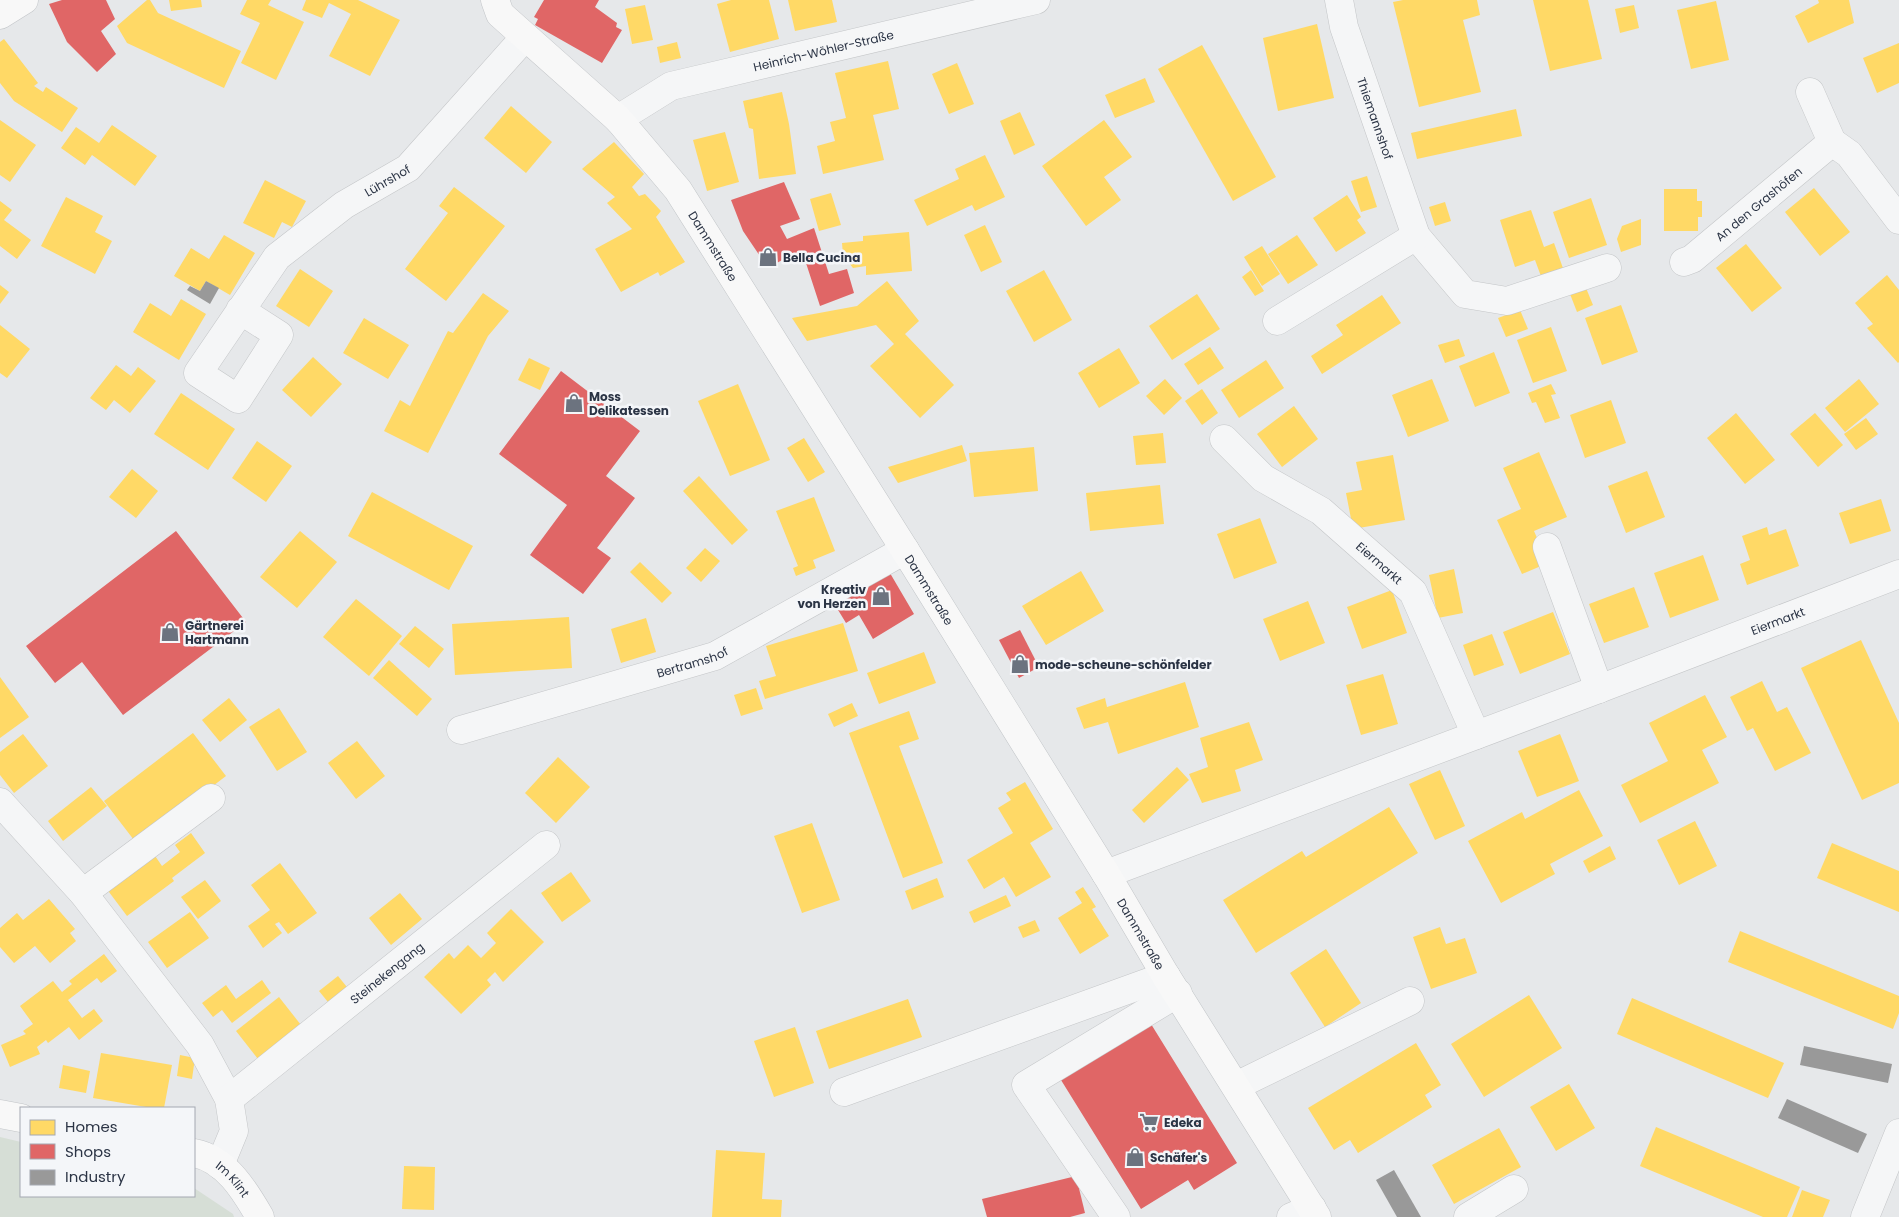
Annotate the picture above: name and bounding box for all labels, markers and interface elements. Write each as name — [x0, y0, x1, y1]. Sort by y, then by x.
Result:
street label: Heinrich-Wöhler-Straße — [751, 25, 895, 75]
street label: Thiemannshof — [1353, 75, 1398, 162]
street label: Lührshof — [361, 160, 413, 200]
street label: An den Grashöfen — [1711, 162, 1805, 245]
street label: Dammstraße — [685, 208, 742, 284]
shop icon: Bella Cucina — [757, 246, 779, 268]
place label: Bella Cucina — [783, 249, 860, 266]
place label: Moss Delikatessen — [589, 388, 669, 419]
shop icon: Moss Delikatessen — [563, 392, 585, 414]
street label: Eiermarkt — [1353, 538, 1406, 588]
street label: Dammstraße — [901, 551, 958, 628]
place label: Kreativ von Herzen — [797, 581, 866, 612]
shop icon: Kreativ von Herzen — [870, 585, 892, 607]
street label: Eiermarkt — [1748, 602, 1807, 639]
place label: Gärtnerei Hartmann — [185, 617, 249, 648]
shop icon: Gärtnerei Hartmann — [159, 621, 181, 643]
street label: Bertramshof — [654, 642, 731, 681]
shop icon: mode-scheune-schönfelder — [1009, 653, 1031, 675]
place label: mode-scheune-schönfelder — [1035, 656, 1212, 673]
street label: Dammstraße — [1113, 895, 1169, 973]
street label: Steinekengang — [346, 938, 427, 1008]
legend — [20, 1107, 195, 1197]
supermarket icon: Edeka — [1138, 1111, 1160, 1133]
place label: Edeka — [1164, 1114, 1202, 1131]
text: Homes — [65, 1116, 118, 1137]
text: Shops — [65, 1141, 111, 1162]
shop icon: Schäfer's — [1124, 1146, 1146, 1168]
place label: Schäfer's — [1150, 1149, 1207, 1166]
street label: Im Klint — [213, 1156, 254, 1200]
text: Industry — [65, 1166, 126, 1187]

